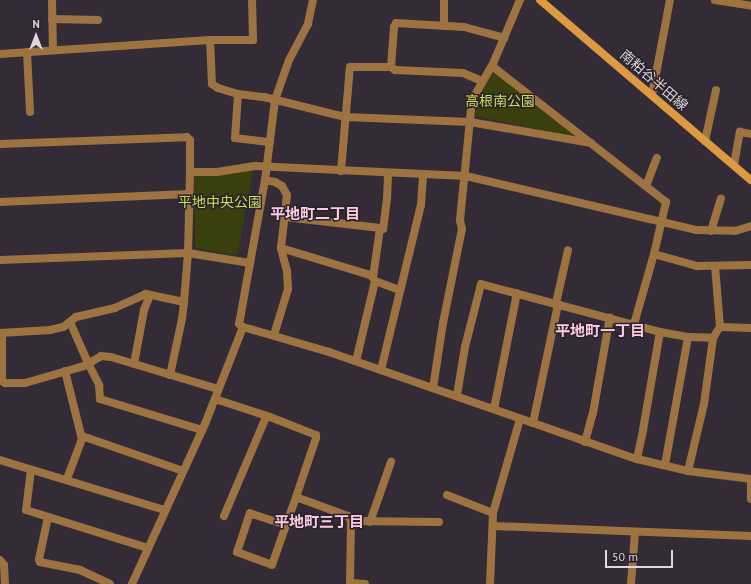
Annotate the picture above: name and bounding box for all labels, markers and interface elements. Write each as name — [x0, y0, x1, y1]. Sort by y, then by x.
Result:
north arrow — [16, 16, 56, 56]
text: N — [32, 17, 40, 31]
street label: 南粕谷半田線 — [617, 46, 691, 114]
park label: 高根南公園 — [465, 93, 535, 109]
park label: 平地中央公園 — [178, 194, 262, 210]
district label: 平地町二丁目 — [270, 205, 360, 223]
district label: 平地町一丁目 — [555, 322, 645, 340]
district label: 平地町三丁目 — [274, 513, 364, 531]
scale bar — [607, 542, 675, 568]
text: 50 m — [612, 549, 638, 564]

